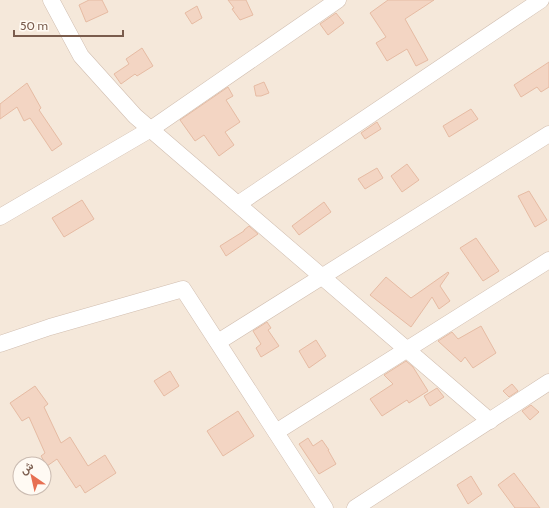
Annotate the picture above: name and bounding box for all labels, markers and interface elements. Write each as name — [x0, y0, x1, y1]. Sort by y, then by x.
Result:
scale bar — [14, 12, 123, 38]
text: 50 m — [20, 18, 48, 33]
north arrow — [12, 456, 52, 496]
text: ش — [17, 458, 36, 477]

